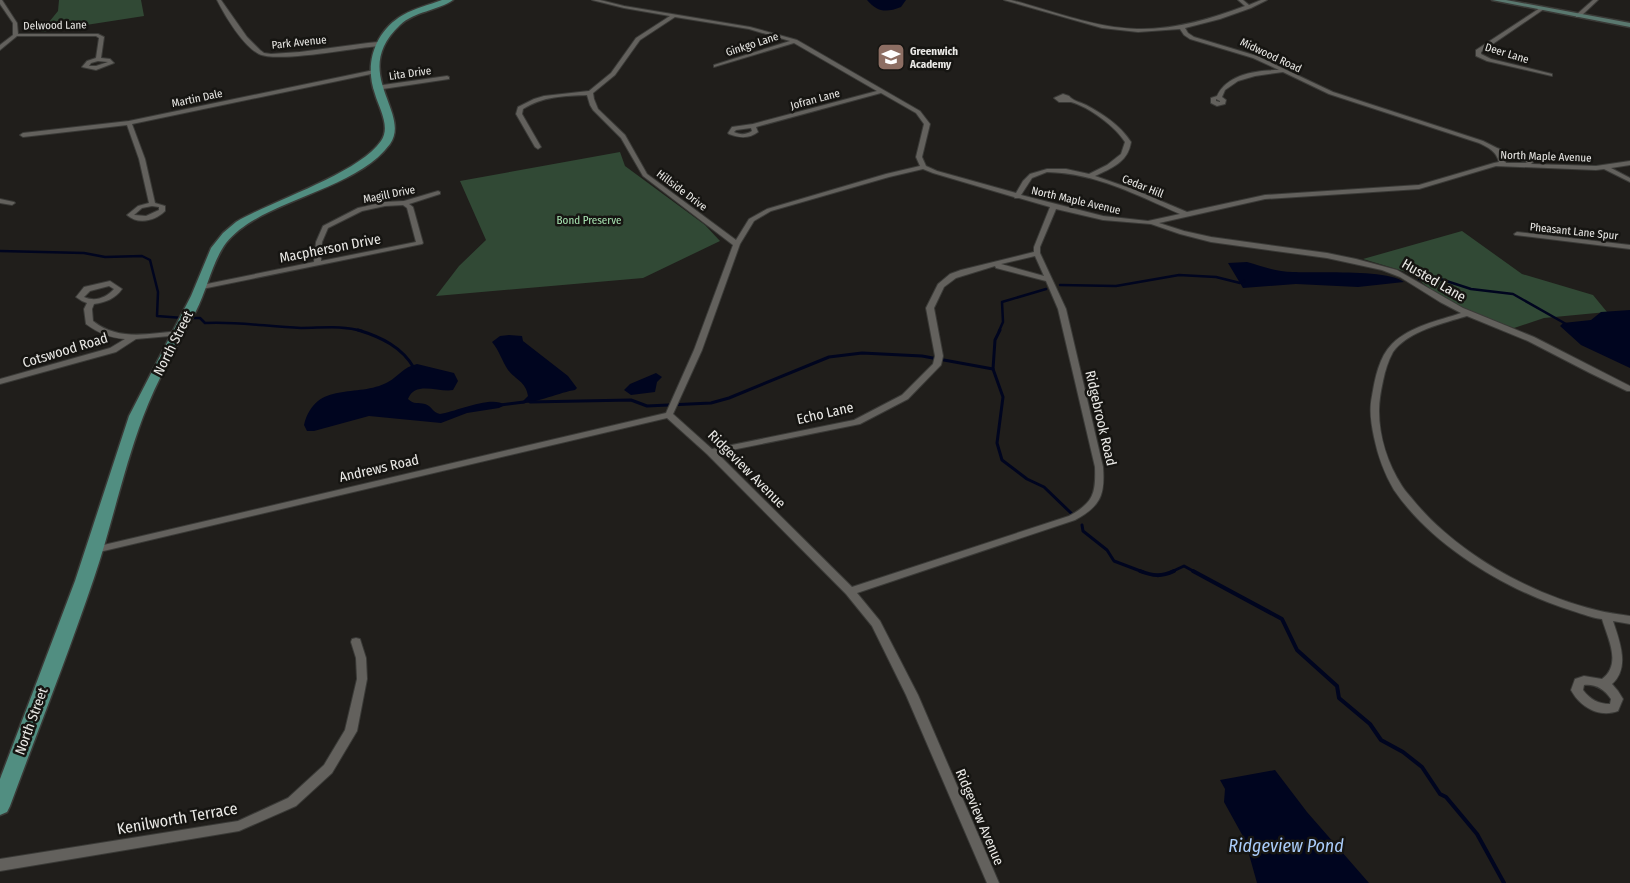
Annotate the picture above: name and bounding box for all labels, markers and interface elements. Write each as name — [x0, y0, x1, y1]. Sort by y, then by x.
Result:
street label: Delwood Lane — [23, 18, 87, 33]
street label: Ginkgo Lane — [724, 30, 780, 59]
street label: Park Avenue — [271, 33, 327, 52]
street label: Midwood Road — [1238, 35, 1304, 75]
street label: Deer Lane — [1483, 41, 1530, 66]
school or university icon: Greenwich Academy — [876, 42, 906, 72]
place label: Greenwich Academy — [909, 45, 958, 71]
street label: Lita Drive — [388, 64, 432, 83]
street label: Martin Dale — [170, 87, 224, 110]
street label: Jofran Lane — [789, 87, 841, 112]
street label: North Maple Avenue — [1500, 148, 1592, 165]
street label: Hillside Drive — [654, 167, 710, 214]
street label: Cedar Hill — [1120, 172, 1166, 201]
street label: Magill Drive — [362, 183, 416, 206]
street label: North Maple Avenue — [1030, 184, 1122, 217]
park label: Bond Preserve — [557, 214, 621, 227]
street label: Pheasant Lane Spur — [1529, 220, 1619, 243]
street label: Macpherson Drive — [278, 230, 382, 267]
street label: Husted Lane — [1399, 255, 1469, 306]
street label: North Street — [150, 308, 197, 378]
street label: Cotswood Road — [20, 329, 110, 372]
street label: Ridgebrook Road — [1081, 369, 1120, 468]
street label: Echo Lane — [795, 399, 855, 428]
street label: Ridgeview Avenue — [704, 427, 789, 512]
street label: Andrews Road — [338, 451, 421, 486]
street label: North Street — [11, 685, 52, 757]
street label: Ridgeview Avenue — [952, 766, 1008, 868]
street label: Kenilworth Terrace — [115, 799, 239, 838]
water label: Ridgeview Pond — [1228, 835, 1344, 857]

